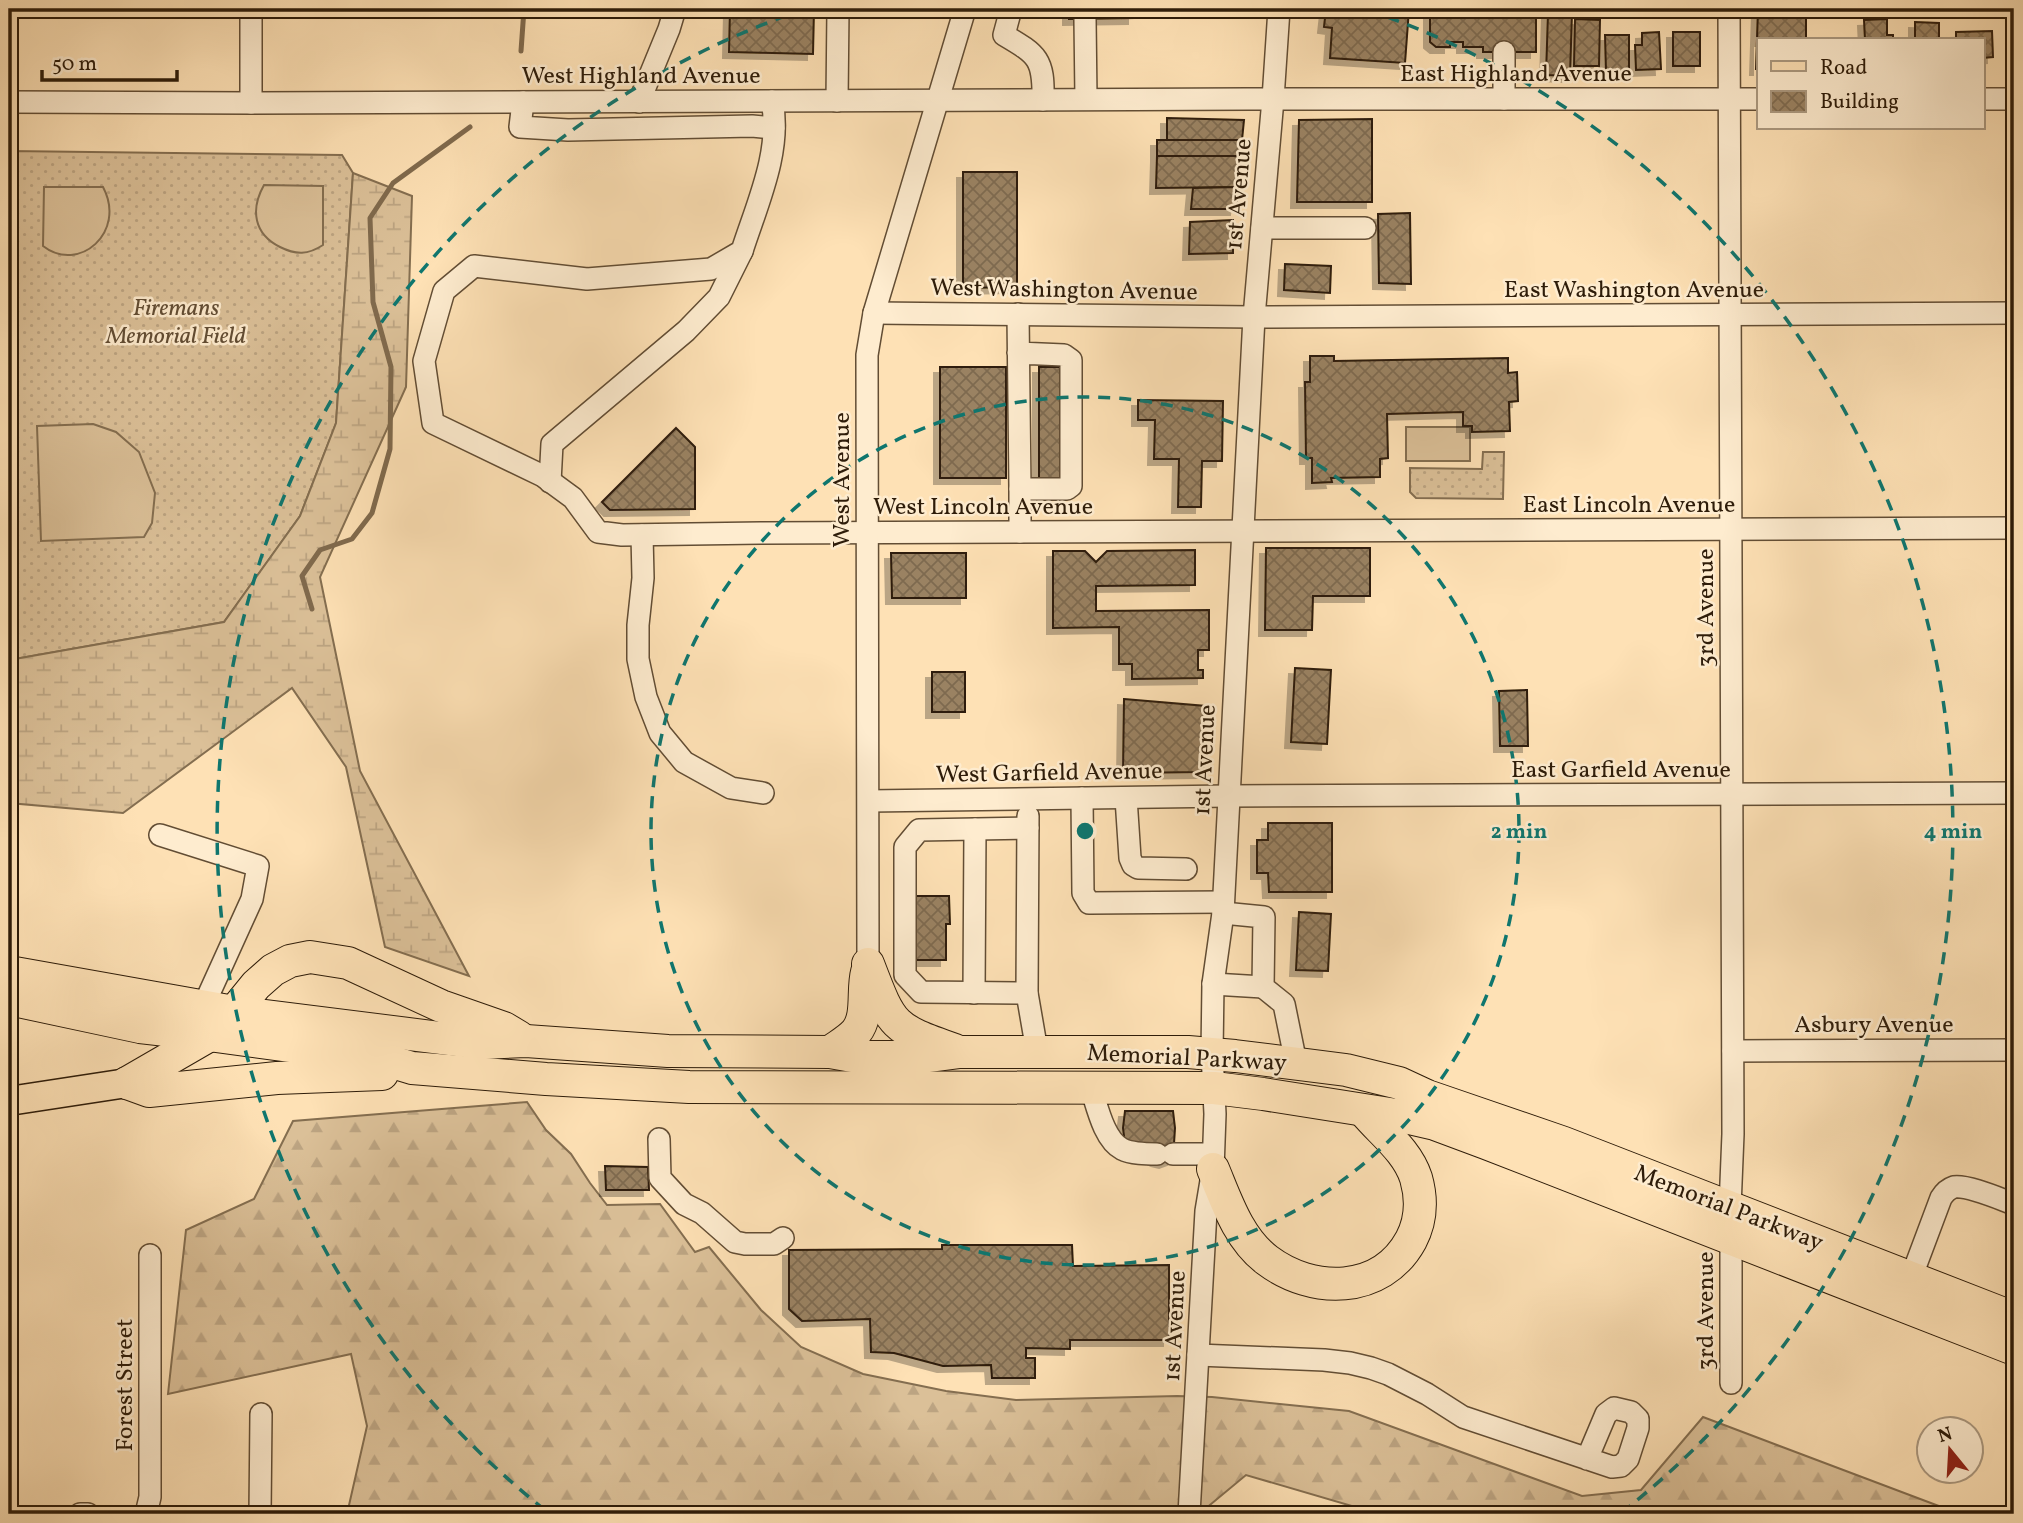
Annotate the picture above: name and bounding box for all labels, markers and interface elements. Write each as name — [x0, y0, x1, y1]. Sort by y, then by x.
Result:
scale bar — [42, 38, 177, 82]
legend — [1757, 38, 1984, 130]
text: 50 m — [52, 50, 97, 79]
text: Road — [1820, 54, 1867, 83]
street label: East Highland Avenue — [1400, 58, 1632, 92]
street label: West Highland Avenue — [521, 60, 761, 94]
text: Building — [1820, 88, 1899, 117]
street label: 1st Avenue — [1218, 137, 1262, 251]
street label: West Washington Avenue — [930, 272, 1198, 310]
street label: East Washington Avenue — [1504, 274, 1764, 308]
park label: Firemans Memorial Field — [105, 292, 247, 354]
street label: West Avenue — [826, 412, 860, 548]
street label: East Lincoln Avenue — [1523, 489, 1735, 523]
street label: West Lincoln Avenue — [873, 491, 1093, 525]
street label: 3rd Avenue — [1690, 548, 1724, 668]
street label: 1st Avenue — [1186, 704, 1226, 817]
street label: East Garfield Avenue — [1511, 754, 1731, 788]
street label: West Garfield Avenue — [935, 755, 1163, 793]
text: 2 min — [1491, 818, 1547, 847]
text: 4 min — [1924, 818, 1982, 847]
centre of rings — [1073, 819, 1097, 843]
street label: Asbury Avenue — [1794, 1009, 1954, 1043]
street label: Memorial Parkway — [1086, 1037, 1288, 1081]
street label: Memorial Parkway — [1629, 1157, 1828, 1261]
street label: 3rd Avenue — [1690, 1251, 1724, 1371]
street label: 1st Avenue — [1156, 1270, 1196, 1383]
street label: Forest Street — [109, 1319, 143, 1451]
north arrow — [1914, 1414, 1984, 1484]
text: N — [1935, 1421, 1956, 1450]

